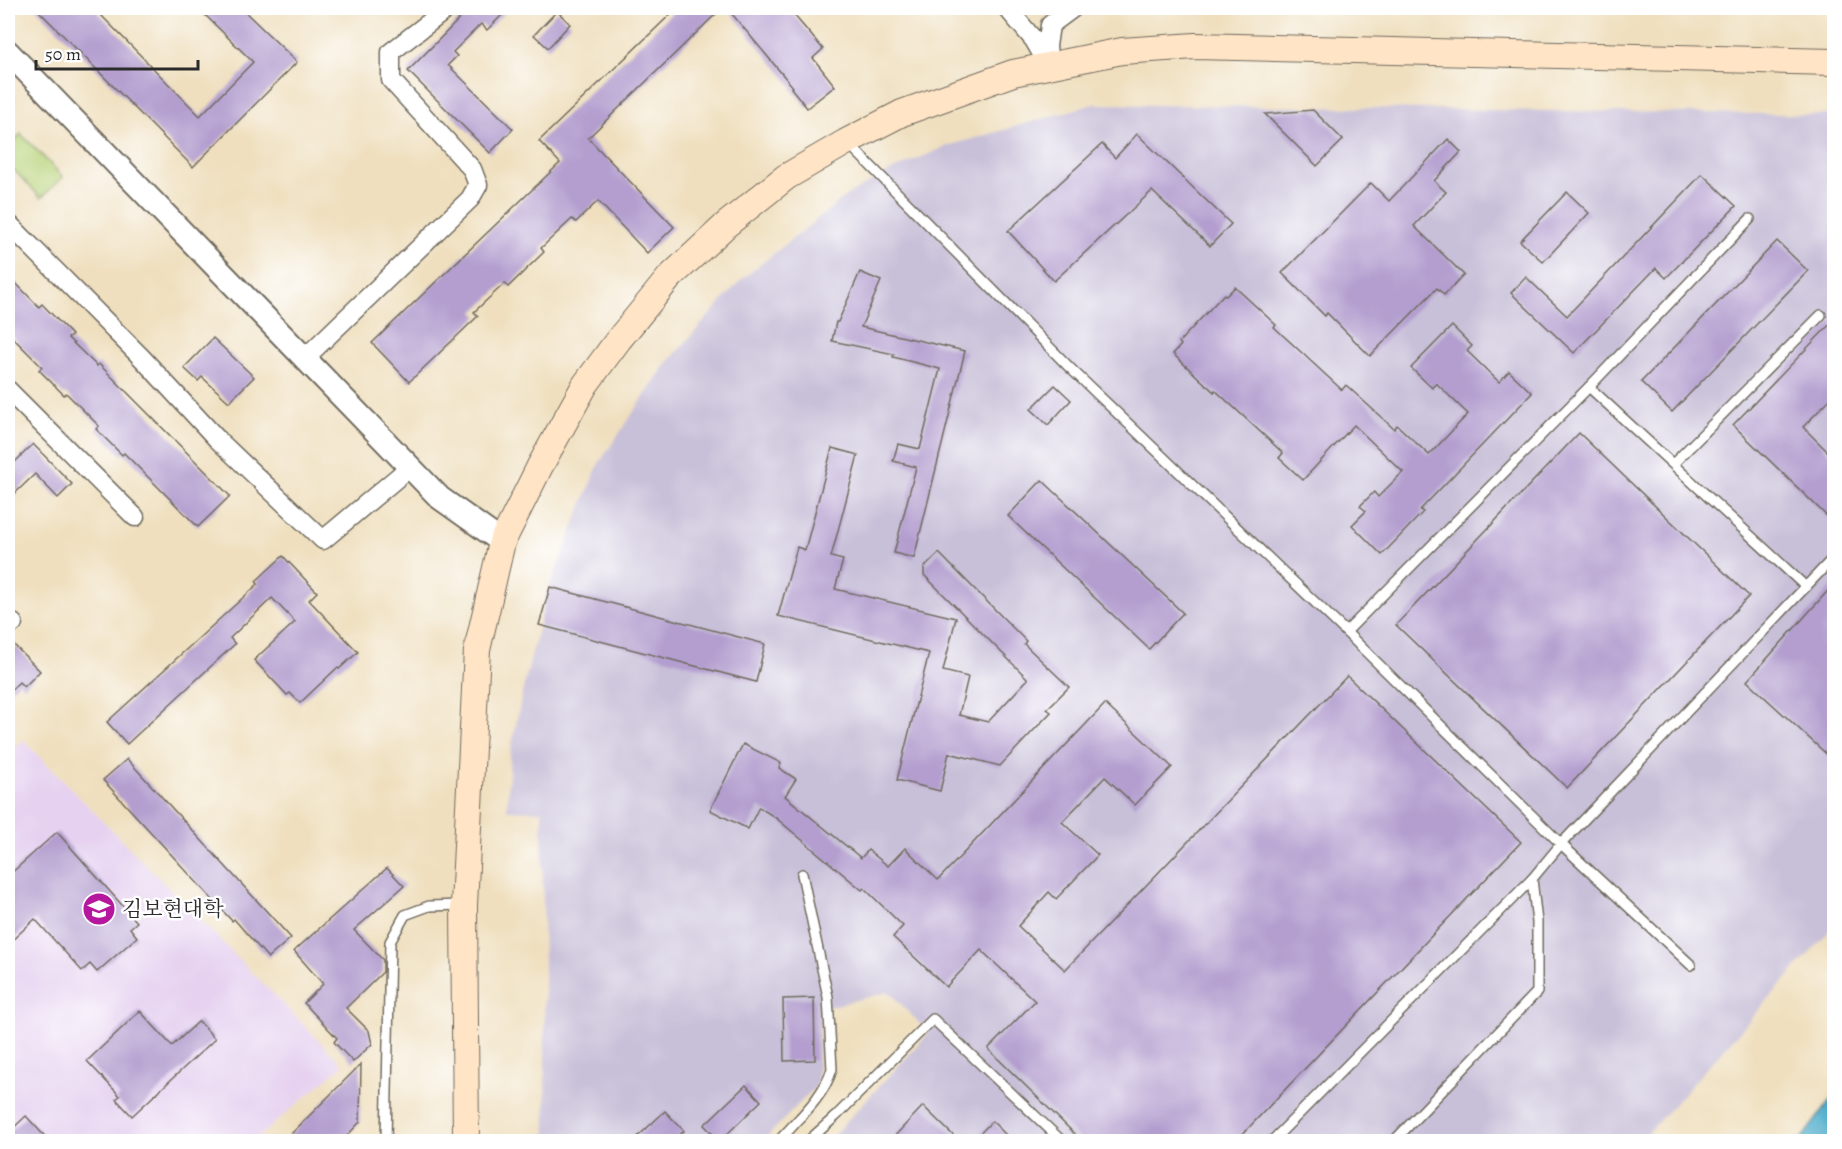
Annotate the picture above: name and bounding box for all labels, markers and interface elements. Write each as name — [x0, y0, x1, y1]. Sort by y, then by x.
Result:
scale bar — [36, 33, 198, 71]
text: 50 m — [45, 42, 81, 66]
school or university icon: 김보현대학 — [81, 891, 117, 927]
place label: 김보현대학 — [122, 895, 224, 923]

